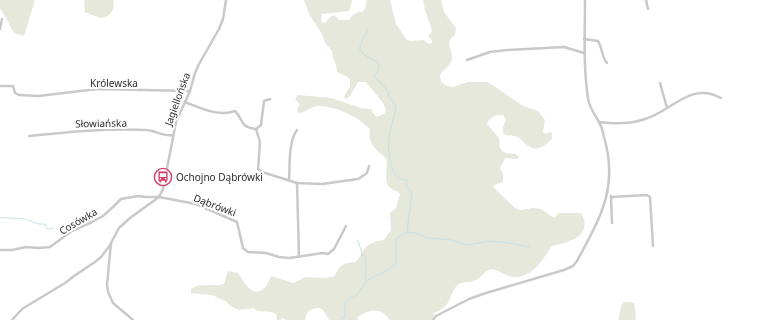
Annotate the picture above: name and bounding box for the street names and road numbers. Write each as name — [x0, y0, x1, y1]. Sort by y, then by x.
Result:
street label: Jagiellońska — [161, 70, 193, 129]
street label: Królewska — [90, 76, 138, 90]
street label: Słowiańska — [75, 116, 127, 130]
street label: Dąbrówki — [192, 190, 238, 220]
street label: Cosówka — [56, 204, 100, 238]

